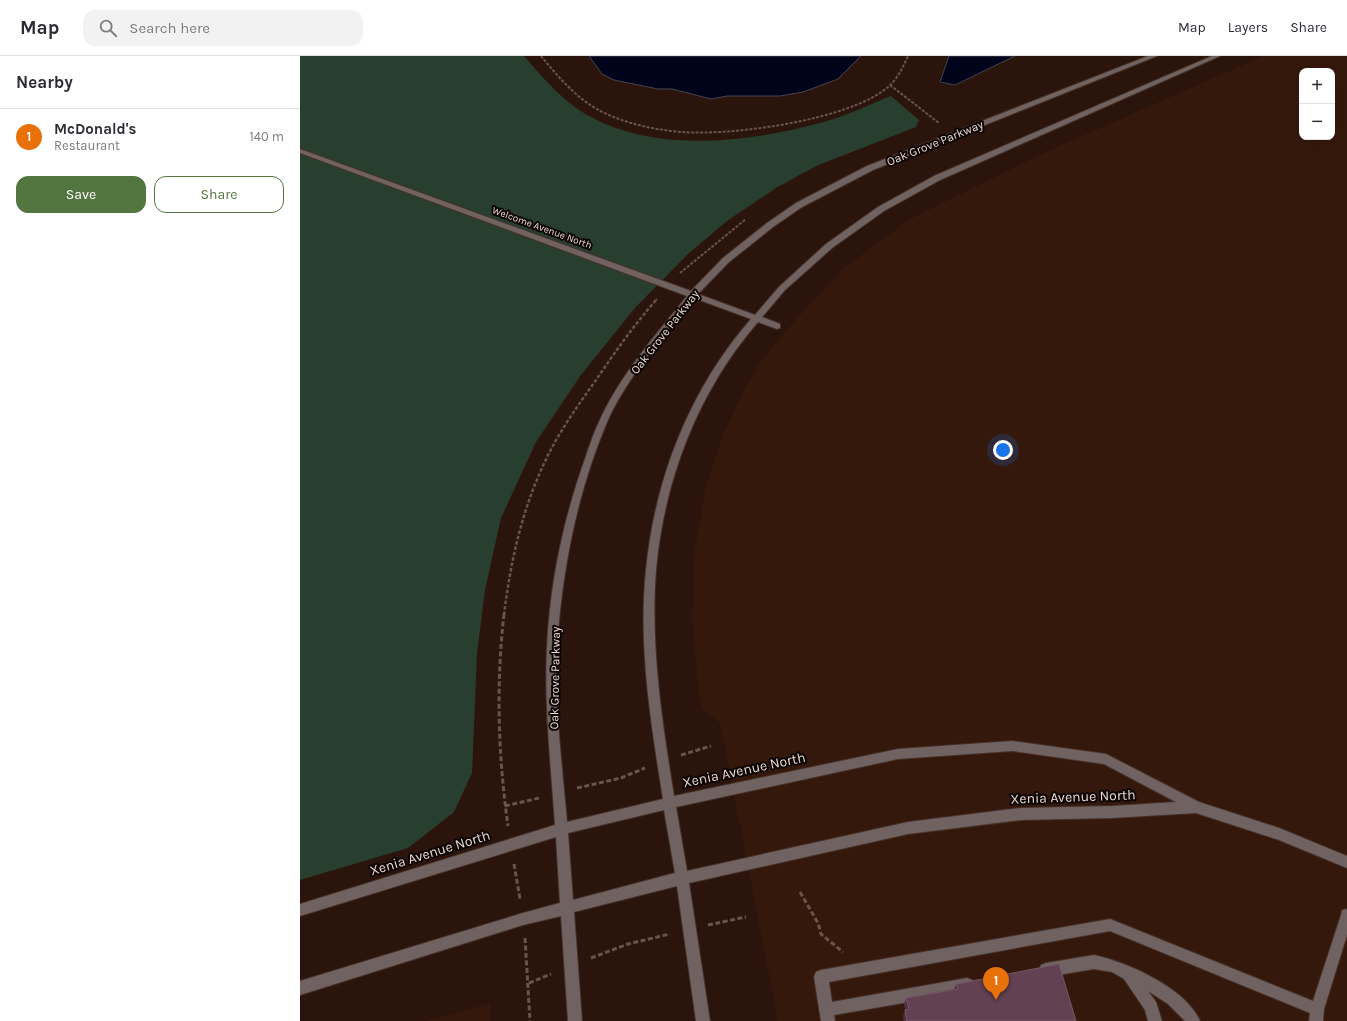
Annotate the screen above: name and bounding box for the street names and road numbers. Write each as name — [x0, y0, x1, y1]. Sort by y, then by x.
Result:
street label: Oak Grove Parkway — [885, 117, 986, 169]
street label: Welcome Avenue North — [491, 204, 593, 252]
street label: Oak Grove Parkway — [628, 287, 702, 377]
street label: Oak Grove Parkway — [547, 626, 563, 730]
street label: Xenia Avenue North — [681, 749, 807, 791]
street label: Xenia Avenue North — [1010, 786, 1136, 808]
street label: Xenia Avenue North — [368, 827, 492, 879]

